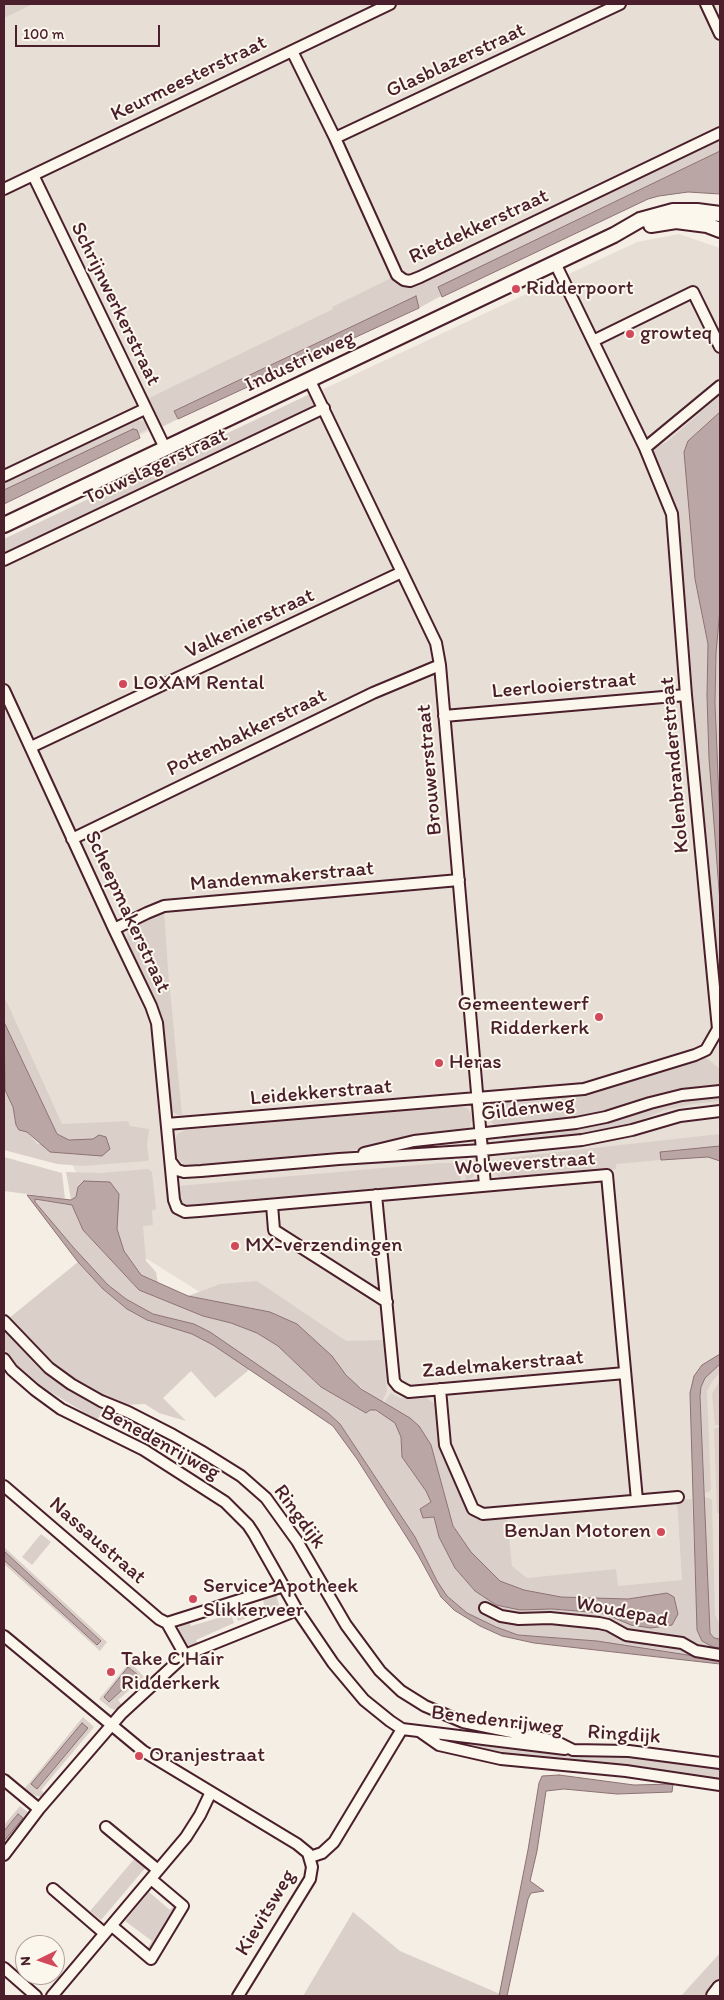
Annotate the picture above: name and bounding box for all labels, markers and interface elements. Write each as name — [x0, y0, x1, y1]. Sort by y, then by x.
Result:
scale bar — [18, 15, 162, 47]
street label: Glasblazerstraat — [382, 18, 530, 104]
text: 100 m — [23, 25, 64, 43]
street label: Keurmeesterstraat — [107, 30, 271, 128]
street label: Rietdekkerstraat — [405, 184, 553, 270]
street label: Schrijnwerkerstraat — [64, 218, 166, 390]
place label: Ridderpoort — [526, 276, 634, 302]
marker: Ridderpoort — [510, 283, 522, 295]
place label: growteq — [640, 321, 712, 347]
street label: Industrieweg — [241, 326, 359, 398]
marker: growteq — [624, 328, 636, 340]
street label: Touwslagerstraat — [80, 423, 232, 511]
street label: Valkenierstraat — [182, 583, 318, 665]
street label: Leerlooierstraat — [491, 667, 637, 705]
place label: LOXAM Rental — [133, 671, 264, 697]
street label: Kolenbranderstraat — [655, 676, 695, 854]
marker: LOXAM Rental — [117, 678, 129, 690]
street label: Pottenbakkerstraat — [163, 683, 331, 783]
street label: Brouwerstraat — [412, 703, 448, 837]
street label: Scheepmakerstraat — [78, 827, 176, 997]
street label: Mandenmakerstraat — [189, 856, 375, 898]
place label: Gemeentewerf Ridderkerk — [457, 992, 589, 1042]
marker: Gemeentewerf Ridderkerk — [593, 1011, 605, 1023]
place label: Heras — [449, 1050, 502, 1076]
marker: Heras — [433, 1057, 445, 1069]
street label: Leidekkerstraat — [249, 1074, 393, 1112]
street label: Gildenweg — [480, 1091, 576, 1127]
street label: Wolweverstraat — [454, 1147, 596, 1181]
place label: MX-verzendingen — [245, 1233, 402, 1259]
marker: MX-verzendingen — [229, 1240, 241, 1252]
street label: Zadelmakerstraat — [421, 1345, 585, 1385]
street label: Benedenrijweg — [96, 1400, 224, 1486]
street label: Ringdijk — [267, 1480, 331, 1554]
street label: Nassaustraat — [43, 1492, 151, 1590]
place label: BenJan Motoren — [504, 1519, 651, 1545]
marker: BenJan Motoren — [655, 1526, 667, 1538]
place label: Service Apotheek Slikkerveer — [203, 1574, 358, 1624]
street label: Woudepad — [574, 1591, 670, 1633]
marker: Service Apotheek Slikkerveer — [187, 1593, 199, 1605]
place label: Take C'Hair Ridderkerk — [121, 1647, 224, 1697]
marker: Take C'Hair Ridderkerk — [105, 1666, 117, 1678]
street label: Benedenrijweg — [430, 1700, 564, 1742]
street label: Ringdijk — [587, 1720, 661, 1750]
place label: Oranjestraat — [149, 1743, 265, 1769]
marker: Oranjestraat — [133, 1750, 145, 1762]
street label: Kievitsweg — [230, 1865, 302, 1961]
north arrow — [15, 1935, 65, 1985]
text: N — [17, 1956, 34, 1966]

